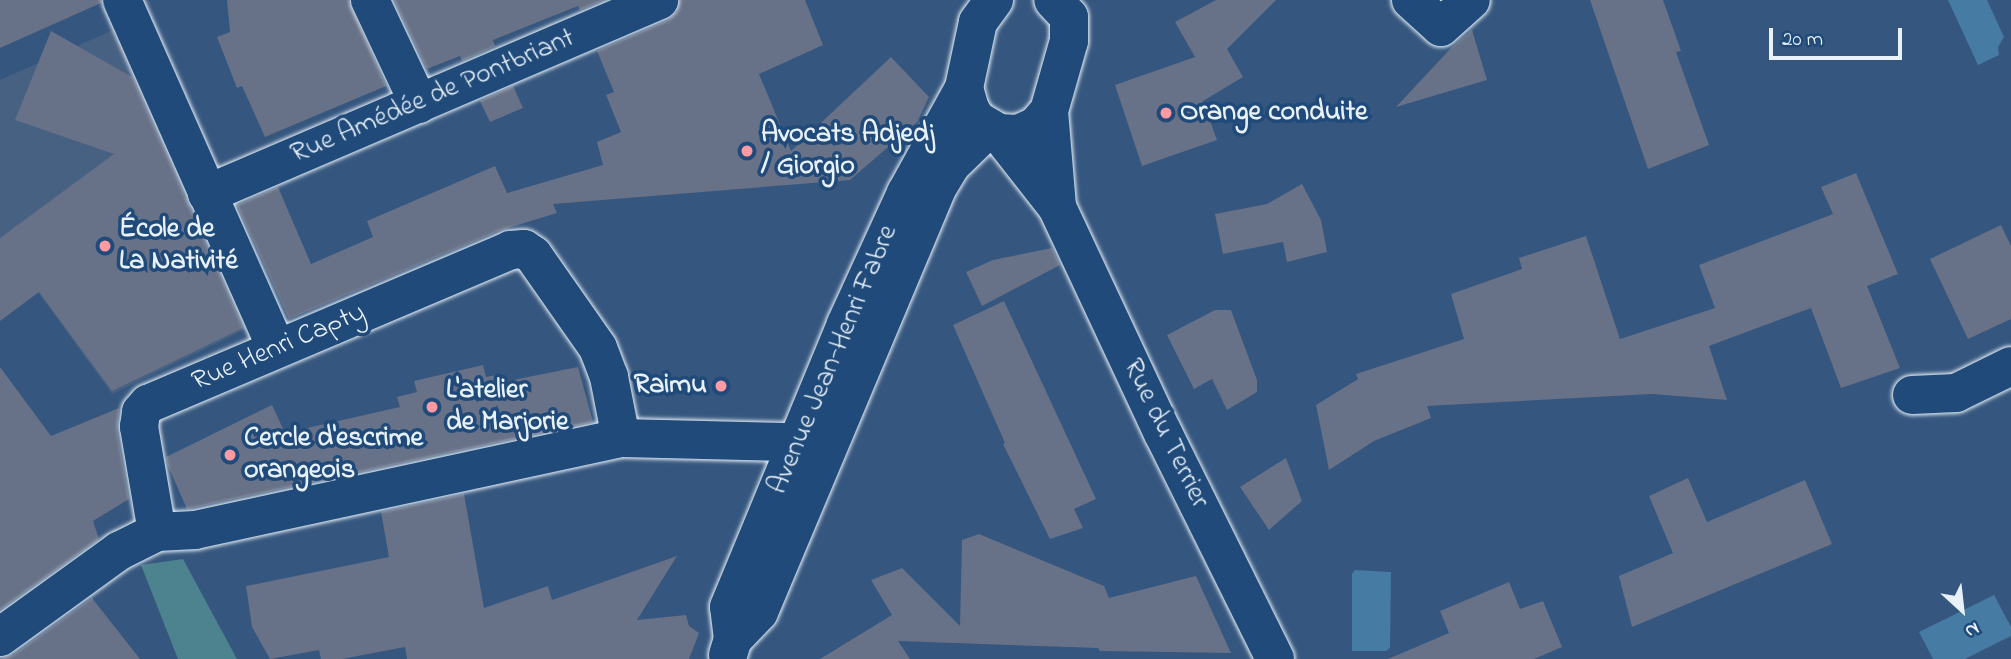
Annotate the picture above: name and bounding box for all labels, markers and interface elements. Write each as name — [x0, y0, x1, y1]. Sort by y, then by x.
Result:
scale bar — [1773, 14, 1906, 58]
street label: Rue Amédée de Pontbriant — [286, 22, 580, 172]
text: 20 m — [1782, 25, 1823, 55]
place label: Orange conduite — [1180, 96, 1368, 130]
marker: Orange conduite — [1158, 105, 1174, 121]
place label: Avocats Adjedj / Giorgio — [761, 118, 934, 184]
marker: Avocats Adjedj / Giorgio — [739, 143, 755, 159]
place label: École de La Nativité — [119, 213, 238, 279]
street label: Avenue Jean-Henri Fabre — [762, 220, 906, 500]
marker: École de La Nativité — [97, 238, 113, 254]
street label: Rue Henri Capty — [187, 296, 371, 400]
street label: Rue du Terrier — [1114, 354, 1216, 514]
place label: Raimu — [634, 369, 707, 403]
place label: L'atelier de Marjorie — [446, 374, 568, 440]
marker: Raimu — [713, 378, 729, 394]
marker: L'atelier de Marjorie — [424, 399, 440, 415]
place label: Cercle d'escrime orangeois — [244, 422, 423, 488]
marker: Cercle d'escrime orangeois — [222, 447, 238, 463]
north arrow — [1927, 575, 1997, 645]
text: N — [1960, 614, 1984, 644]

